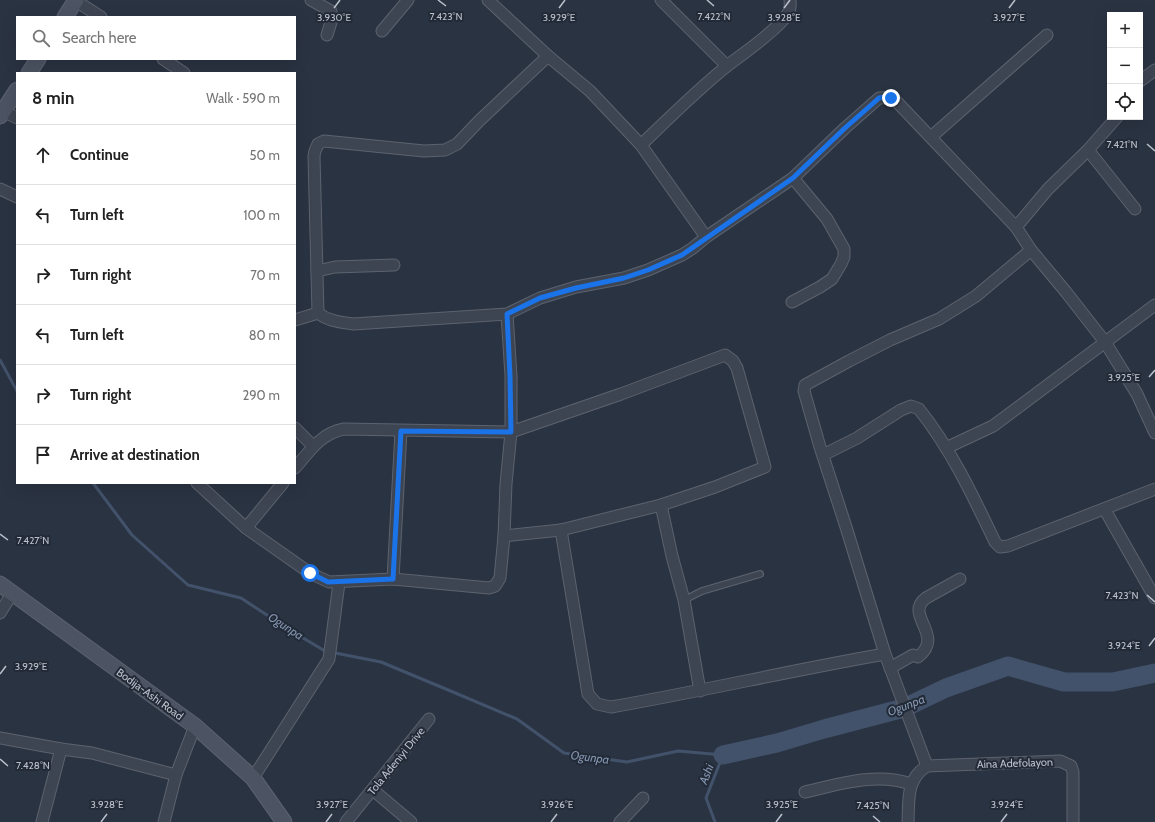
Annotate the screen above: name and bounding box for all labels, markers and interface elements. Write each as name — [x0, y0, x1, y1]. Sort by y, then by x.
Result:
text: 7.423°N — [429, 10, 463, 23]
text: 7.422°N — [698, 10, 730, 23]
text: 3.930°E — [317, 11, 351, 24]
text: 3.929°E — [543, 11, 576, 24]
text: 3.928°E — [768, 11, 801, 24]
text: 3.927°E — [993, 11, 1025, 24]
map controls — [1107, 12, 1143, 120]
button: + — [1107, 12, 1143, 48]
search box — [16, 16, 296, 60]
icon: search — [30, 27, 52, 49]
text: Search here — [62, 29, 137, 47]
button: − — [1107, 48, 1143, 84]
button: locate — [1107, 84, 1143, 120]
text: 8 min — [32, 88, 74, 108]
route end — [882, 89, 900, 107]
text: Walk · 590 m — [206, 90, 280, 106]
text: 7.421°N — [1107, 138, 1137, 151]
icon: ahead — [32, 144, 54, 166]
text: Continue — [70, 146, 129, 164]
text: 50 m — [250, 147, 280, 163]
icon: left — [32, 204, 54, 226]
text: Turn left — [70, 206, 124, 224]
text: 100 m — [243, 207, 280, 223]
icon: right — [32, 264, 54, 286]
text: Turn right — [70, 266, 131, 284]
text: 70 m — [250, 267, 280, 283]
icon: left — [32, 324, 54, 346]
text: Turn left — [70, 326, 124, 344]
text: 80 m — [249, 327, 280, 343]
text: 3.925°E — [1108, 371, 1141, 384]
icon: right — [32, 384, 54, 406]
text: Turn right — [70, 386, 131, 404]
text: 290 m — [242, 387, 280, 403]
icon: arrive — [32, 444, 54, 466]
text: Arrive at destination — [70, 446, 200, 464]
text: 7.427°N — [17, 534, 49, 547]
route start — [301, 564, 319, 582]
text: 7.423°N — [1105, 589, 1139, 602]
water label: Ogunpa — [266, 609, 306, 643]
text: 3.924°E — [1108, 639, 1141, 652]
text: 3.929°E — [15, 660, 48, 673]
street label: Bodija-Ashi Road — [114, 665, 186, 723]
water label: Ogunpa — [885, 691, 927, 719]
street label: Tola Adeniyi Drive — [364, 724, 428, 798]
water label: Ogunpa — [570, 747, 610, 767]
street label: Aina Adefolayon — [977, 755, 1053, 771]
text: 7.428°N — [16, 759, 50, 772]
water label: Ashi — [695, 762, 717, 787]
text: 3.928°E — [91, 798, 124, 811]
text: 3.927°E — [316, 798, 348, 811]
text: 3.926°E — [541, 798, 574, 811]
text: 3.925°E — [766, 798, 799, 811]
text: 3.924°E — [991, 798, 1024, 811]
text: 7.425°N — [856, 799, 890, 812]

